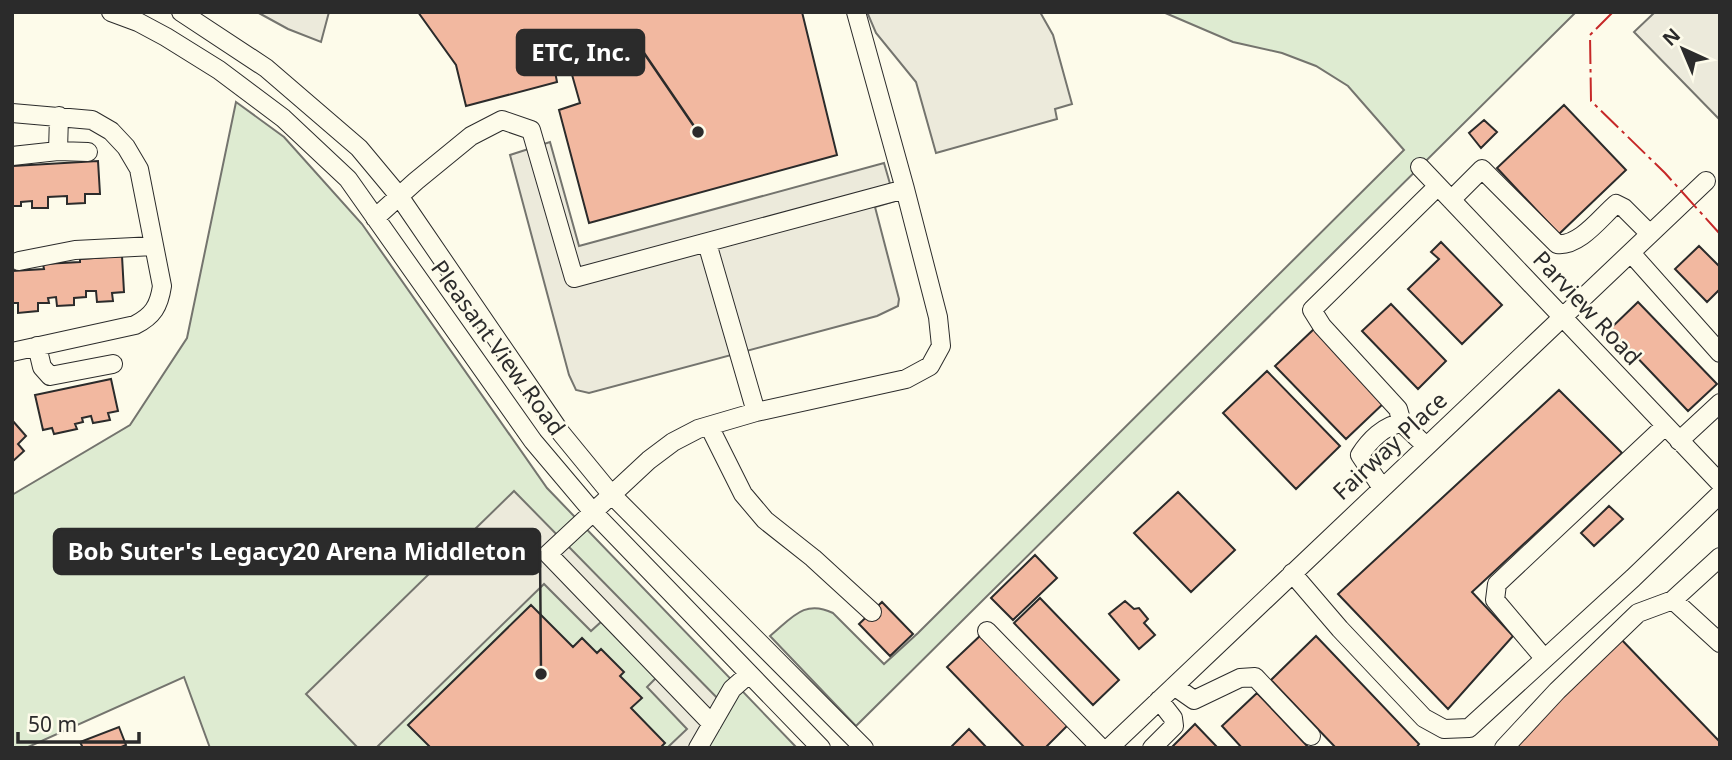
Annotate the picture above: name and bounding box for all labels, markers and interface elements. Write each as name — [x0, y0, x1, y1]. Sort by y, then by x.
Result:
north arrow — [1648, 14, 1718, 84]
text: N — [1657, 22, 1686, 51]
callout: ETC, Inc. — [517, 30, 644, 75]
text: ETC, Inc. — [531, 35, 631, 68]
street label: Parview Road — [1526, 243, 1649, 372]
street label: Pleasant View Road — [424, 253, 573, 442]
street label: Fairway Place — [1325, 384, 1454, 507]
callout: Bob Suter's Legacy20 Arena Middleton — [54, 529, 540, 574]
text: Bob Suter's Legacy20 Arena Middleton — [68, 534, 526, 567]
scale bar — [18, 700, 138, 744]
text: 50 m — [28, 710, 77, 738]

